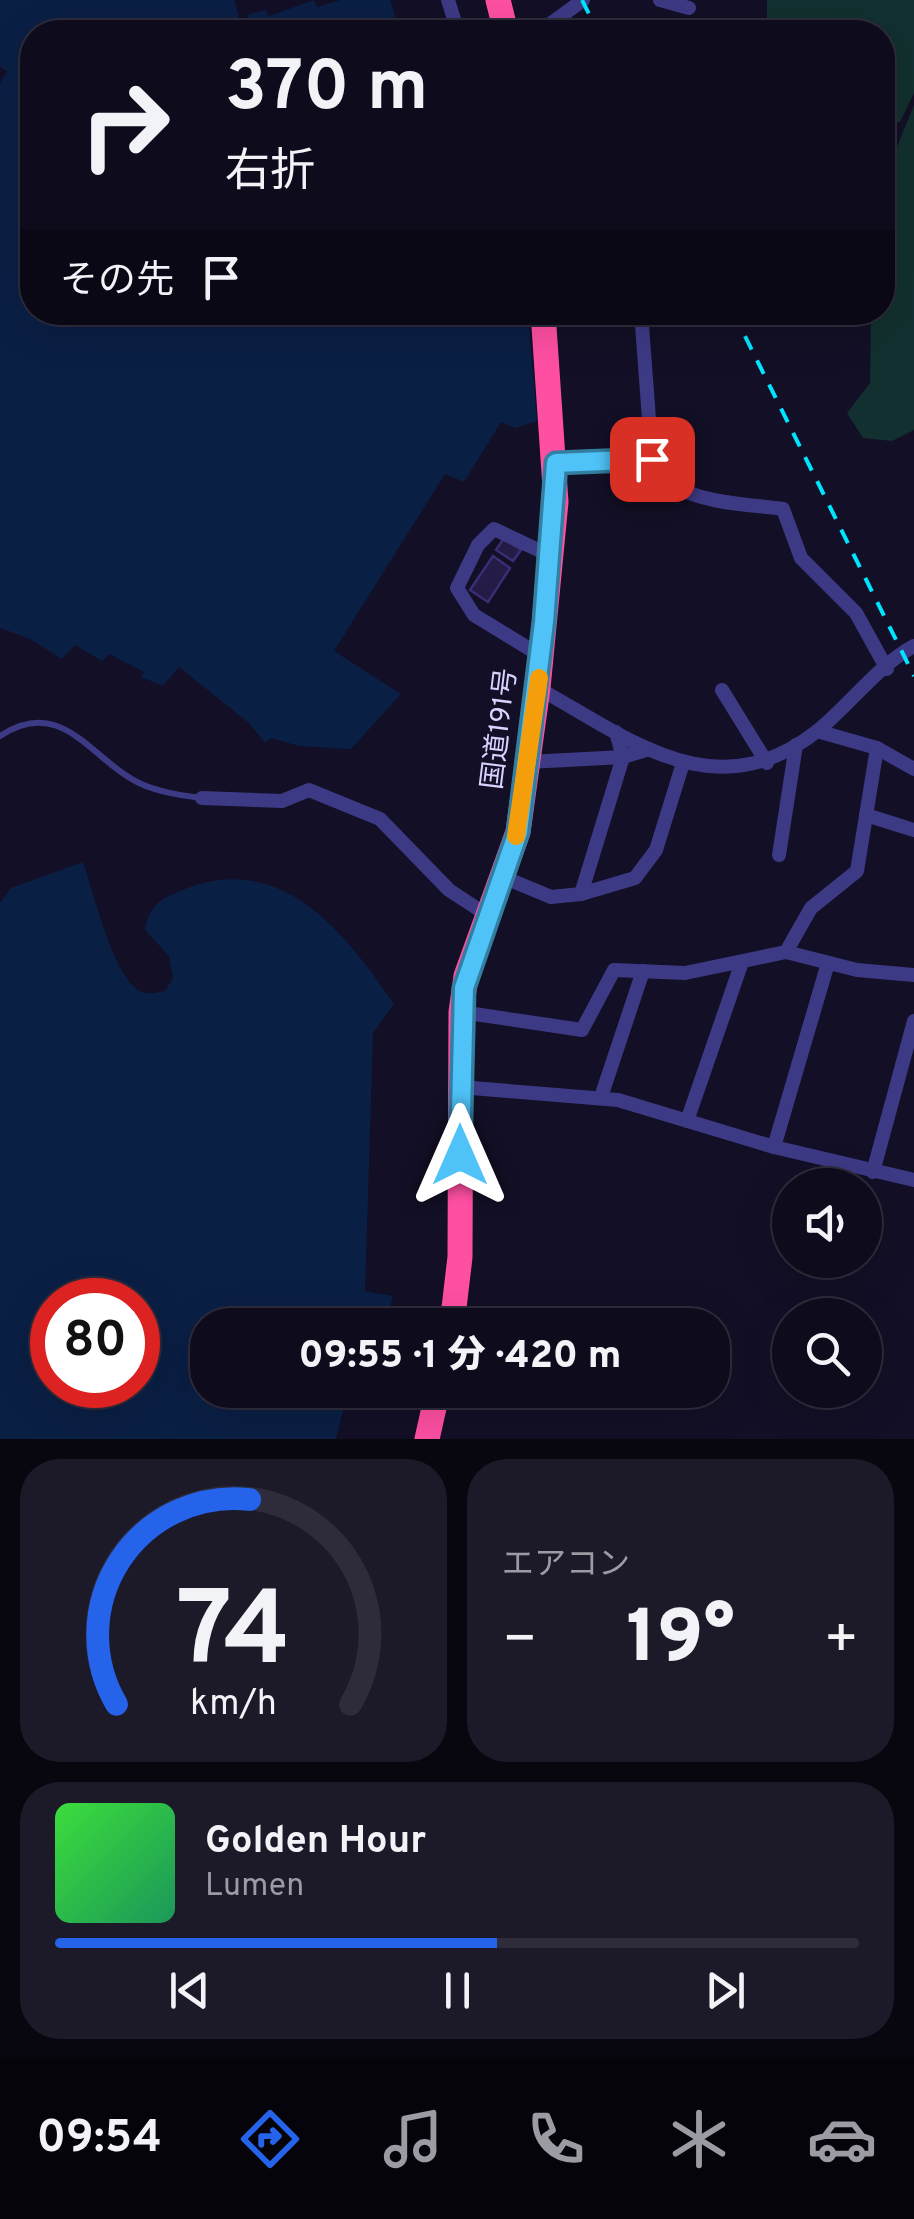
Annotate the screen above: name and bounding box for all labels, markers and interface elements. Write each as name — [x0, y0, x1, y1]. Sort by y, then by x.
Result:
text: 370 m — [225, 46, 428, 135]
icon: right — [60, 60, 190, 190]
text: 右折 — [225, 145, 315, 202]
icon: arrive — [194, 250, 249, 305]
text: その先 — [60, 258, 174, 307]
pin — [610, 417, 695, 502]
icon: arrive — [625, 432, 680, 487]
street label: 国道191号 — [476, 666, 526, 792]
position arrow — [408, 1103, 512, 1207]
map controls — [772, 1168, 882, 1408]
button: sound — [772, 1168, 882, 1278]
speed limit sign: 80 — [30, 1278, 160, 1408]
button: search — [772, 1298, 882, 1408]
text: 09:55 · 1 分 · 420 m — [299, 1333, 621, 1382]
text: エアコン — [502, 1546, 630, 1586]
text: 74 — [176, 1570, 291, 1702]
text: 19° — [626, 1594, 735, 1689]
text: − — [502, 1607, 537, 1677]
text: + — [824, 1607, 859, 1677]
text: km/h — [190, 1682, 277, 1728]
text: Golden Hour — [205, 1818, 426, 1867]
text: Lumen — [205, 1867, 304, 1907]
icon: previous — [162, 1963, 217, 2018]
icon: pause — [430, 1963, 485, 2018]
icon: next — [698, 1963, 753, 2018]
icon: directions — [235, 2104, 305, 2174]
icon: music — [378, 2104, 448, 2174]
icon: phone — [521, 2104, 591, 2174]
icon: climate — [664, 2104, 734, 2174]
icon: car — [807, 2104, 877, 2174]
text: 09:54 — [37, 2111, 162, 2168]

